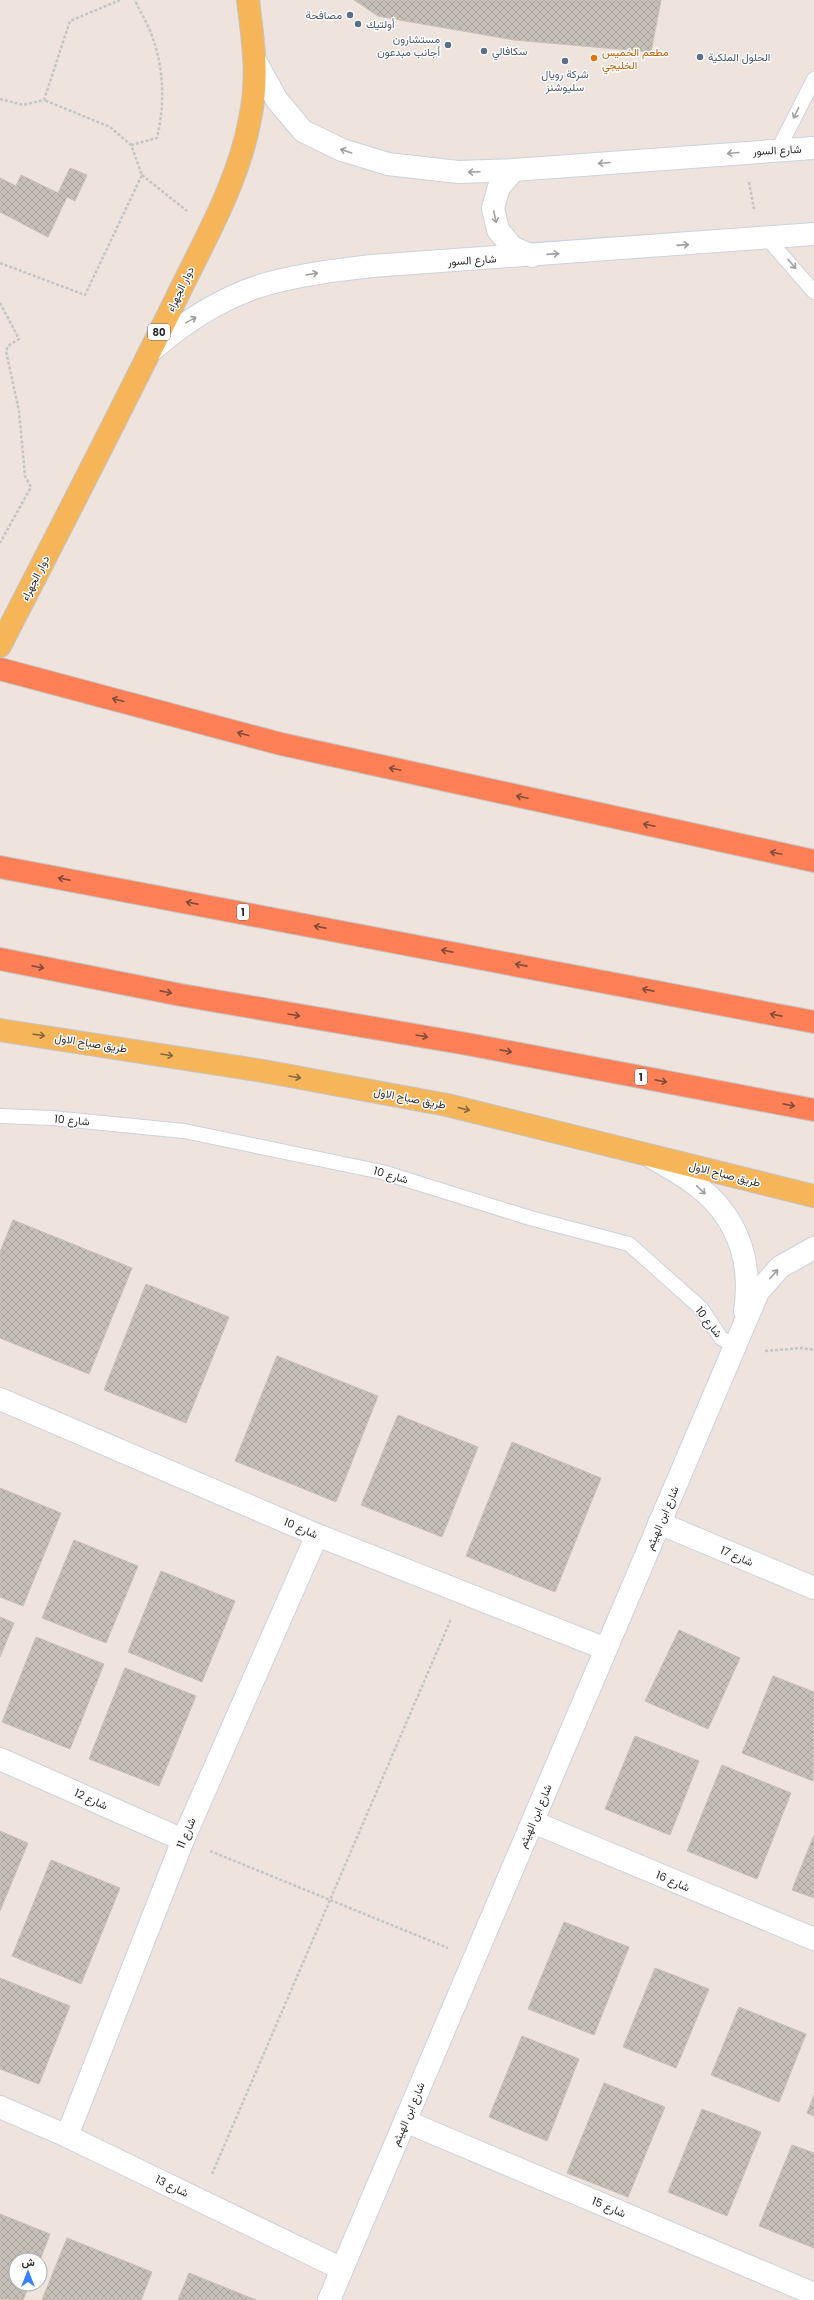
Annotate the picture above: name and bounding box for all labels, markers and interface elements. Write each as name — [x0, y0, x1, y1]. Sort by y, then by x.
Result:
place label: مصافحة — [306, 7, 342, 23]
marker: مصافحة — [345, 10, 355, 20]
place label: أولتيك — [366, 16, 395, 32]
marker: أولتيك — [353, 19, 363, 29]
place label: مستشارون أجانب مبدعون — [377, 31, 440, 60]
marker: مستشارون أجانب مبدعون — [443, 40, 453, 50]
place label: سكافالي — [492, 43, 528, 61]
place label: مطعم الخميس الخليجي — [602, 44, 669, 75]
marker: سكافالي — [479, 46, 489, 56]
place label: الحلول الملكية — [708, 49, 770, 65]
marker: الحلول الملكية — [695, 52, 705, 62]
marker: مطعم الخميس الخليجي — [589, 53, 599, 63]
marker: شركة رويال سليوشنز — [560, 56, 570, 66]
place label: شركة رويال سليوشنز — [541, 66, 589, 95]
one-way arrow — [792, 107, 799, 119]
street label: شارع السور — [751, 141, 802, 159]
one-way arrow — [340, 147, 353, 154]
one-way arrow — [727, 149, 740, 157]
one-way arrow — [598, 160, 611, 167]
one-way arrow — [468, 168, 481, 175]
one-way arrow — [492, 210, 500, 223]
one-way arrow — [676, 242, 689, 249]
street label: شارع السور — [446, 250, 497, 270]
one-way arrow — [546, 251, 559, 258]
one-way arrow — [787, 259, 796, 269]
street label: دوار الجهراء — [162, 264, 198, 314]
one-way arrow — [305, 270, 318, 278]
one-way arrow — [185, 315, 197, 323]
road number: 80 — [148, 324, 170, 340]
street label: دوار الجهراء — [17, 553, 53, 603]
one-way arrow — [112, 696, 125, 704]
one-way arrow — [237, 730, 250, 737]
one-way arrow — [389, 764, 402, 772]
one-way arrow — [516, 792, 529, 800]
one-way arrow — [643, 820, 656, 828]
one-way arrow — [770, 848, 783, 856]
one-way arrow — [58, 875, 71, 883]
one-way arrow — [186, 899, 199, 907]
road number: 1 — [237, 904, 249, 920]
one-way arrow — [313, 923, 326, 931]
one-way arrow — [441, 946, 454, 954]
one-way arrow — [514, 960, 527, 968]
one-way arrow — [31, 963, 44, 971]
one-way arrow — [642, 985, 655, 993]
one-way arrow — [159, 989, 172, 997]
one-way arrow — [770, 1010, 783, 1018]
one-way arrow — [287, 1011, 300, 1019]
street label: طريق صباح الاول — [54, 1029, 128, 1057]
one-way arrow — [32, 1031, 45, 1039]
one-way arrow — [415, 1033, 428, 1041]
one-way arrow — [499, 1048, 512, 1056]
one-way arrow — [160, 1051, 173, 1059]
road number: 1 — [635, 1069, 647, 1085]
one-way arrow — [288, 1073, 301, 1081]
one-way arrow — [654, 1077, 667, 1085]
street label: طريق صباح الاول — [373, 1083, 447, 1113]
one-way arrow — [782, 1101, 795, 1109]
one-way arrow — [457, 1106, 470, 1114]
street label: شارع 10 — [54, 1110, 91, 1130]
street label: طريق صباح الاول — [688, 1157, 762, 1191]
street label: شارع 10 — [372, 1162, 411, 1188]
one-way arrow — [696, 1185, 706, 1195]
one-way arrow — [769, 1269, 778, 1279]
street label: شارع 10 — [692, 1303, 726, 1341]
street label: شارع ابن الهيثم — [641, 1483, 683, 1552]
street label: شارع 10 — [282, 1514, 321, 1542]
street label: شارع 17 — [718, 1542, 756, 1570]
street label: شارع ابن الهيثم — [514, 1781, 556, 1850]
street label: شارع 12 — [72, 1785, 111, 1814]
street label: شارع 11 — [172, 1815, 200, 1851]
street label: شارع 16 — [653, 1867, 693, 1895]
street label: شارع ابن الهيثم — [387, 2079, 429, 2148]
street label: شارع 13 — [153, 2171, 192, 2201]
street label: شارع 15 — [590, 2193, 629, 2221]
north arrow — [8, 2252, 48, 2292]
text: ش — [21, 2254, 35, 2270]

